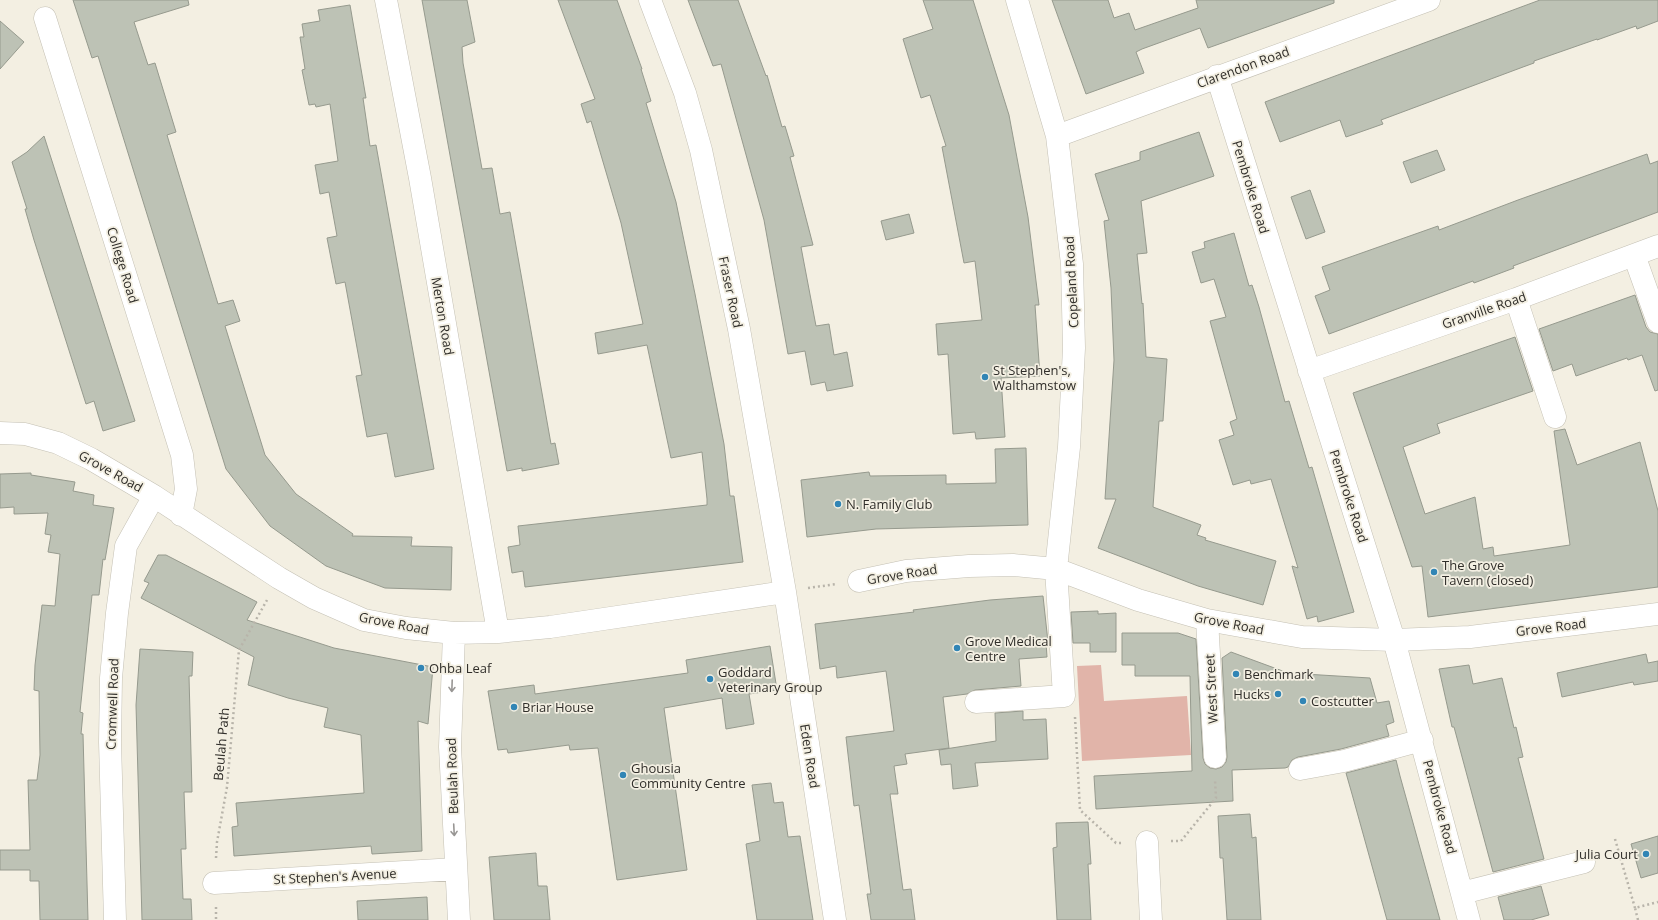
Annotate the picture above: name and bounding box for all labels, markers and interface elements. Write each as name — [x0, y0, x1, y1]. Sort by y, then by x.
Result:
street label: Clarendon Road — [1194, 42, 1292, 92]
street label: Pembroke Road — [1228, 138, 1274, 236]
street label: College Road — [103, 225, 143, 305]
street label: Copeland Road — [1060, 236, 1082, 328]
street label: Fraser Road — [715, 255, 747, 329]
street label: Merton Road — [427, 275, 459, 357]
street label: Granville Road — [1439, 287, 1529, 333]
place label: St Stephen's, Walthamstow — [993, 361, 1076, 394]
marker: St Stephen's, Walthamstow — [980, 372, 990, 382]
street label: Grove Road — [76, 446, 146, 496]
street label: Pembroke Road — [1325, 447, 1373, 545]
place label: N. Family Club — [846, 495, 932, 513]
marker: N. Family Club — [833, 499, 843, 509]
place label: The Grove Tavern (closed) — [1442, 556, 1533, 589]
street label: Grove Road — [866, 560, 938, 588]
marker: The Grove Tavern (closed) — [1429, 567, 1439, 577]
street label: Grove Road — [358, 607, 430, 639]
street label: Grove Road — [1193, 607, 1265, 639]
street label: Grove Road — [1515, 614, 1587, 640]
place label: Grove Medical Centre — [965, 632, 1052, 665]
marker: Grove Medical Centre — [952, 643, 962, 653]
street label: West Street — [1200, 653, 1222, 724]
street label: Cromwell Road — [101, 658, 123, 750]
place label: Ohba Leaf — [429, 659, 492, 677]
marker: Ohba Leaf — [416, 663, 426, 673]
place label: Goddard Veterinary Group — [718, 663, 823, 696]
place label: Benchmark — [1244, 665, 1313, 683]
marker: Benchmark — [1231, 669, 1241, 679]
marker: Goddard Veterinary Group — [705, 674, 715, 684]
one-way arrow — [448, 679, 456, 692]
place label: Hucks — [1233, 685, 1270, 703]
marker: Hucks — [1273, 689, 1283, 699]
place label: Costcutter — [1311, 692, 1375, 710]
marker: Costcutter — [1298, 696, 1308, 706]
place label: Briar House — [522, 698, 594, 716]
marker: Briar House — [509, 702, 519, 712]
street label: Beulah Path — [209, 707, 233, 781]
street label: Eden Road — [796, 723, 824, 789]
street label: Beulah Road — [442, 737, 462, 815]
street label: Pembroke Road — [1419, 758, 1461, 856]
place label: Ghousia Community Centre — [631, 759, 746, 792]
marker: Ghousia Community Centre — [618, 770, 628, 780]
one-way arrow — [450, 823, 458, 836]
place label: Julia Court — [1573, 845, 1638, 863]
marker: Julia Court — [1641, 849, 1651, 859]
street label: St Stephen's Avenue — [273, 864, 397, 888]

